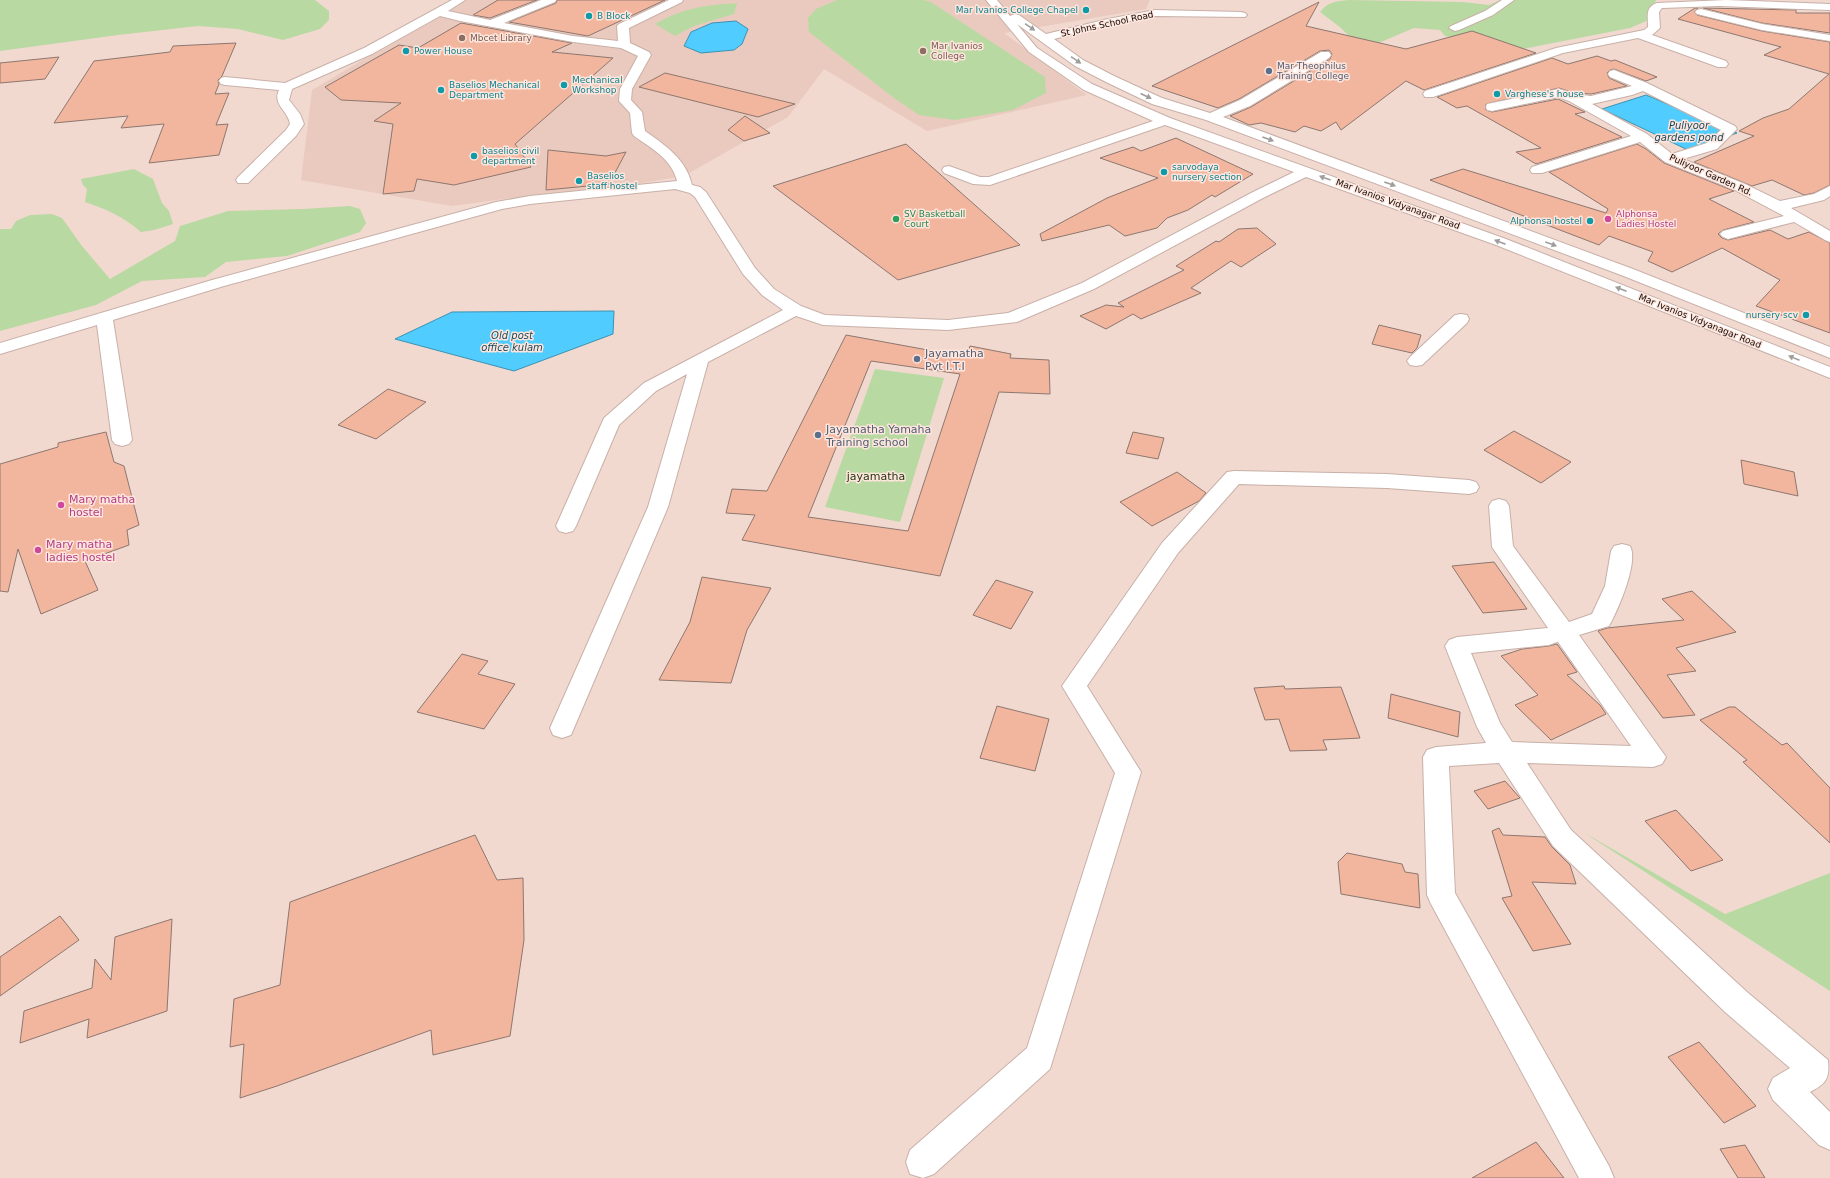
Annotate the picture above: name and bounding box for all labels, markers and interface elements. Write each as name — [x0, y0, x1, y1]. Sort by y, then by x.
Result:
place label: Mar Ivanios College Chapel — [956, 5, 1078, 15]
marker: Mar Ivanios College Chapel — [1081, 5, 1091, 15]
street label: St Johns School Road — [1060, 9, 1154, 39]
marker: B Block — [584, 11, 594, 21]
place label: B Block — [597, 11, 631, 21]
one-way arrow — [1025, 23, 1035, 31]
marker: Mbcet Library — [457, 33, 467, 43]
place label: Mbcet Library — [470, 33, 532, 43]
place label: Mar Ivanios College — [931, 41, 983, 61]
marker: Power House — [401, 46, 411, 56]
place label: Power House — [414, 46, 473, 56]
marker: Mar Ivanios College — [918, 46, 928, 56]
one-way arrow — [1071, 57, 1082, 64]
place label: Mar Theophilus Training College — [1276, 61, 1349, 81]
marker: Mar Theophilus Training College — [1264, 66, 1274, 76]
place label: Mechanical Workshop — [572, 75, 623, 95]
place label: Baselios Mechanical Department — [449, 80, 540, 100]
marker: Mechanical Workshop — [559, 80, 569, 90]
marker: Baselios Mechanical Department — [436, 85, 446, 95]
marker: Varghese's house — [1492, 89, 1502, 99]
place label: Varghese's house — [1505, 89, 1584, 99]
one-way arrow — [1140, 93, 1151, 99]
water label: Puliyoor gardens pond — [1655, 120, 1724, 143]
one-way arrow — [1262, 137, 1274, 143]
place label: baselios civil department — [482, 146, 539, 166]
marker: baselios civil department — [469, 151, 479, 161]
street label: Puliyoor Garden Rd. — [1668, 152, 1754, 198]
place label: sarvodaya nursery section — [1172, 162, 1242, 182]
marker: sarvodaya nursery section — [1159, 167, 1169, 177]
place label: Baselios staff hostel — [587, 171, 637, 191]
one-way arrow — [1319, 174, 1331, 180]
marker: Baselios staff hostel — [574, 176, 584, 186]
street label: Mar Ivanios Vidyanagar Road — [1335, 177, 1461, 231]
one-way arrow — [1384, 182, 1396, 188]
place label: SV Basketball Court — [904, 209, 965, 229]
place label: Alphonsa Ladies Hostel — [1616, 209, 1676, 229]
marker: SV Basketball Court — [891, 214, 901, 224]
marker: Alphonsa Ladies Hostel — [1603, 214, 1613, 224]
place label: Alphonsa hostel — [1510, 216, 1582, 226]
marker: Alphonsa hostel — [1585, 216, 1595, 226]
one-way arrow — [1494, 238, 1506, 244]
one-way arrow — [1546, 242, 1558, 248]
one-way arrow — [1615, 285, 1627, 291]
street label: Mar Ivanios Vidyanagar Road — [1637, 292, 1763, 350]
place label: nursery scv — [1746, 310, 1799, 320]
marker: nursery scv — [1801, 310, 1811, 320]
water label: Old post office kulam — [481, 330, 543, 353]
place label: Jayamatha Pvt I.T.I — [924, 347, 984, 373]
marker: Jayamatha Pvt I.T.I — [912, 354, 922, 364]
one-way arrow — [1787, 355, 1799, 361]
place label: Jayamatha Yamaha Training school — [825, 423, 931, 449]
marker: Jayamatha Yamaha Training school — [813, 430, 823, 440]
park label: jayamatha — [846, 470, 905, 483]
place label: Mary matha hostel — [69, 493, 135, 519]
marker: Mary matha hostel — [56, 500, 66, 510]
place label: Mary matha ladies hostel — [46, 538, 115, 564]
marker: Mary matha ladies hostel — [33, 545, 43, 555]

